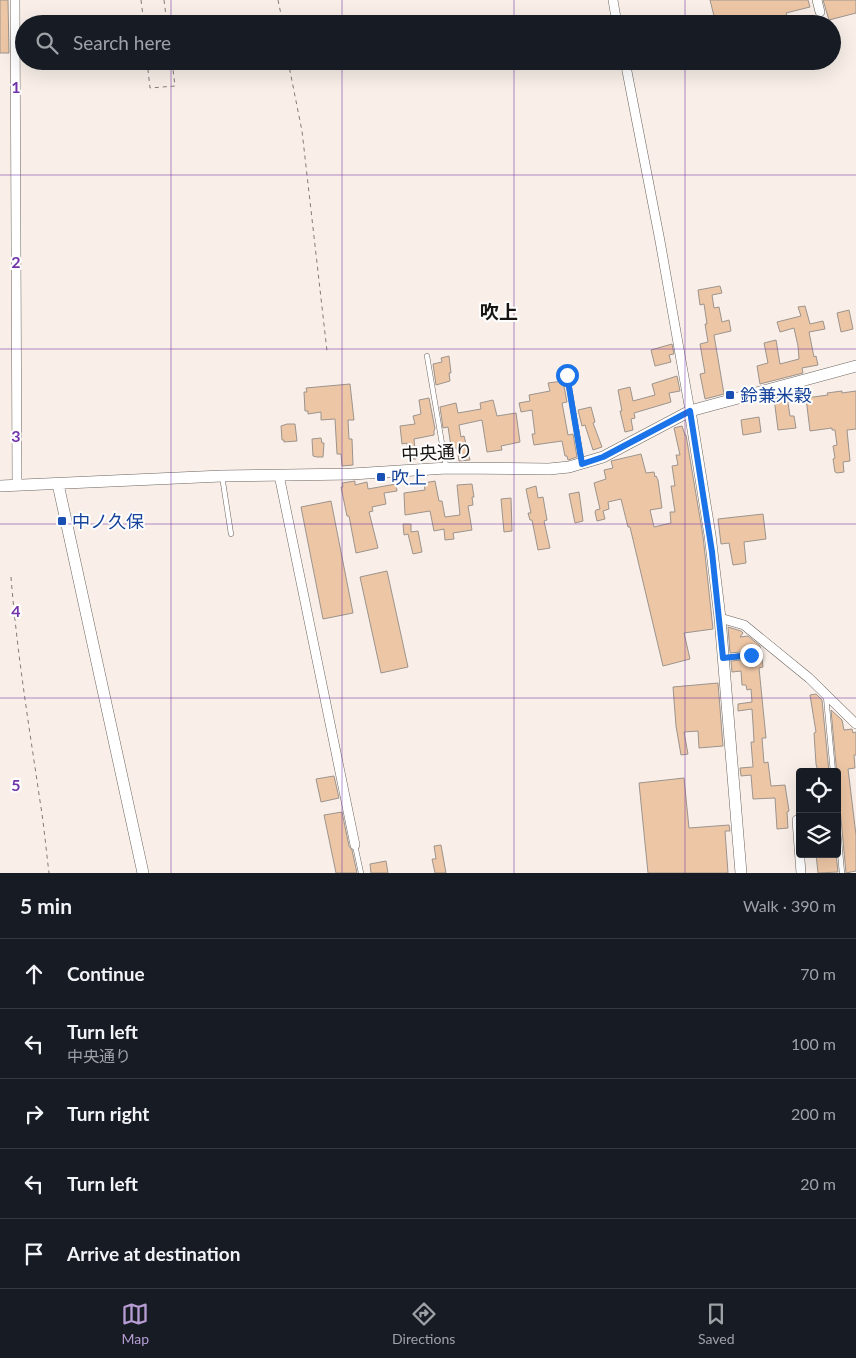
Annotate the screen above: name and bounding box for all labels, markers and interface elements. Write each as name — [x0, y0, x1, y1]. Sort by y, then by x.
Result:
search box — [15, 15, 841, 70]
icon: search — [33, 29, 61, 57]
text: Search here — [73, 31, 171, 54]
text: 1 — [11, 77, 21, 96]
text: 2 — [11, 252, 21, 271]
district label: 吹上 — [480, 300, 518, 323]
route start — [556, 364, 579, 387]
place label: 鈴兼米穀 — [740, 384, 812, 406]
marker: 鈴兼米穀 — [724, 389, 736, 401]
text: 3 — [11, 426, 21, 445]
street label: 中央通り — [400, 439, 474, 465]
place label: 吹上 — [391, 466, 427, 488]
marker: 吹上 — [375, 471, 387, 483]
place label: 中ノ久保 — [72, 510, 144, 532]
marker: 中ノ久保 — [56, 515, 68, 527]
text: 4 — [11, 601, 21, 620]
route end — [740, 644, 763, 667]
map controls — [796, 768, 841, 858]
button: locate — [796, 768, 841, 813]
text: 5 — [11, 775, 21, 794]
button: layers — [796, 813, 841, 858]
text: 5 min — [20, 893, 72, 918]
text: Walk · 390 m — [743, 896, 836, 915]
icon: ahead — [20, 960, 48, 988]
text: Continue — [67, 962, 145, 985]
text: 70 m — [800, 964, 836, 983]
text: Turn left — [67, 1020, 138, 1043]
icon: left — [20, 1030, 48, 1058]
text: 100 m — [791, 1034, 836, 1053]
text: 中央通り — [67, 1046, 131, 1065]
icon: right — [20, 1100, 48, 1128]
text: Turn right — [67, 1102, 149, 1125]
text: 200 m — [791, 1104, 836, 1123]
icon: left — [20, 1170, 48, 1198]
text: Turn left — [67, 1172, 138, 1195]
text: 20 m — [800, 1174, 836, 1193]
icon: arrive — [20, 1240, 48, 1268]
text: Arrive at destination — [67, 1242, 240, 1265]
tab: Map — [121, 1300, 149, 1347]
tab: Directions — [392, 1300, 455, 1347]
tab: Saved — [698, 1300, 735, 1347]

